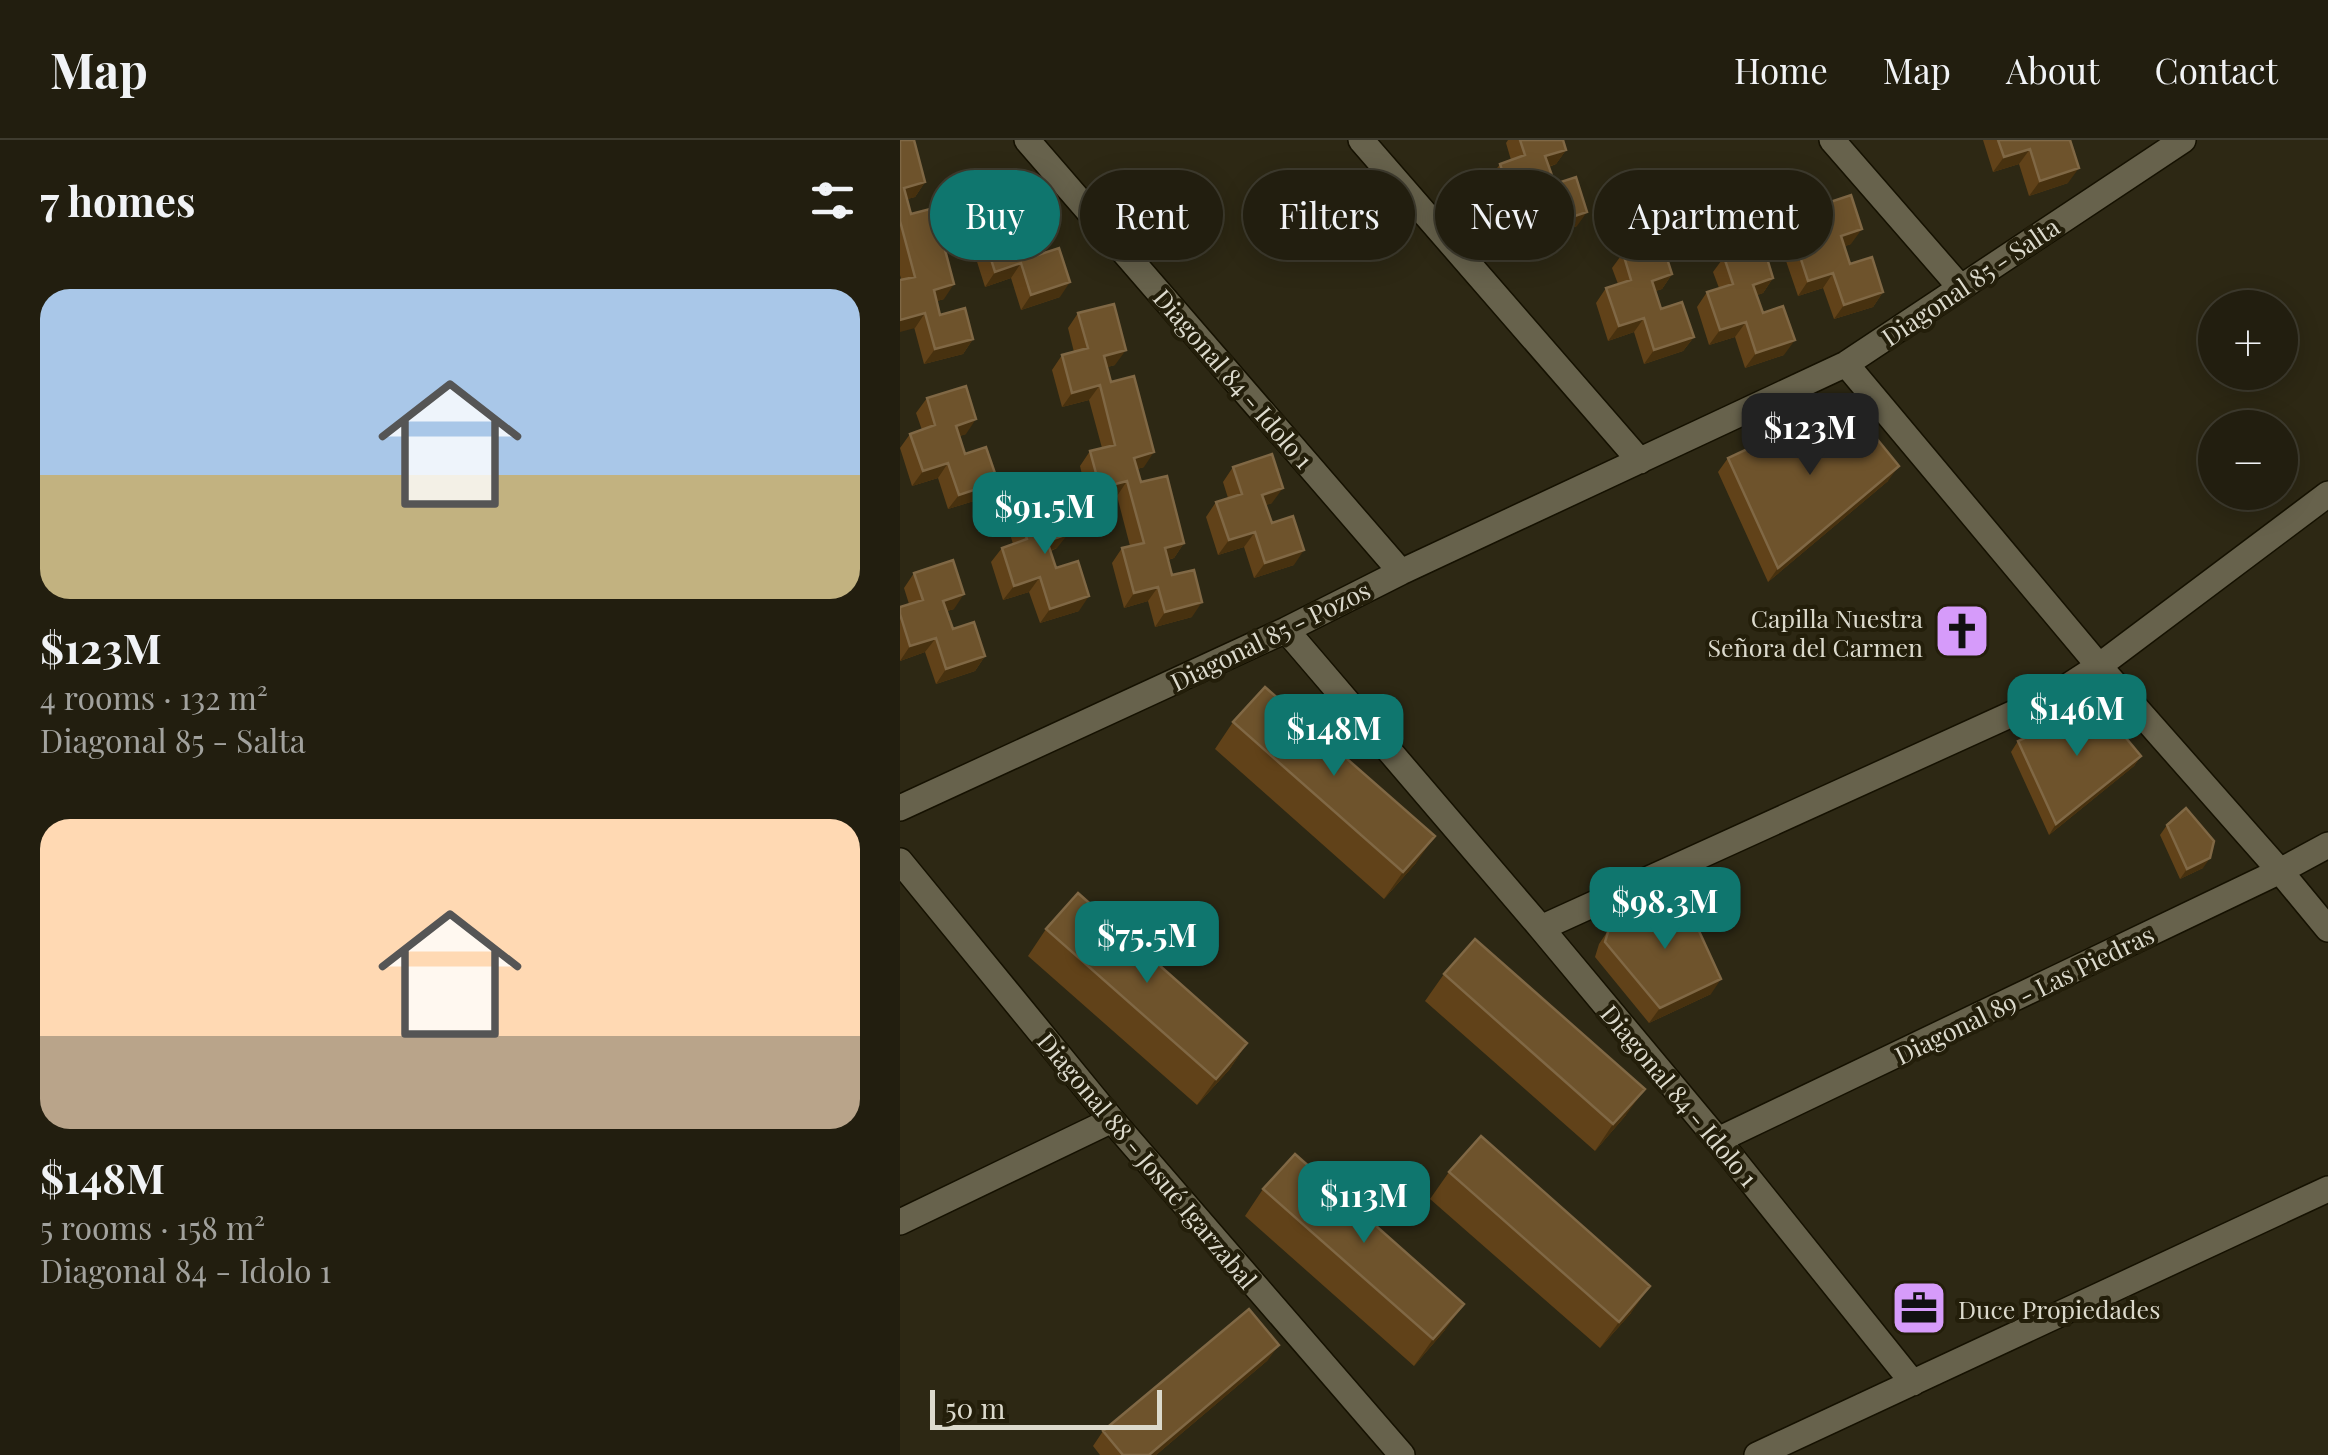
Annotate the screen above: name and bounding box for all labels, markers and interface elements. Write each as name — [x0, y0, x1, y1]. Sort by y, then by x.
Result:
text: Map — [50, 37, 148, 101]
text: Home — [1734, 46, 1828, 93]
text: Map — [1883, 46, 1951, 93]
text: About — [2006, 46, 2100, 93]
text: Contact — [2155, 46, 2278, 93]
chip: Buy — [930, 170, 1060, 260]
chip: Rent — [1080, 170, 1223, 260]
chip: Filters — [1243, 170, 1415, 260]
chip: New — [1435, 170, 1574, 260]
chip: Apartment — [1594, 170, 1833, 260]
text: 7 homes — [40, 172, 195, 228]
icon: filters — [805, 173, 860, 228]
street label: Diagonal 85 - Salta — [1875, 209, 2066, 353]
street label: Diagonal 84 - Idolo 1 — [1147, 281, 1321, 475]
map controls — [2198, 290, 2298, 510]
button: + — [2198, 290, 2298, 390]
icon: home — [360, 354, 540, 534]
pin: $123M — [1740, 393, 1880, 478]
text: $123M — [1764, 404, 1856, 447]
button: − — [2198, 410, 2298, 510]
pin: $91.5M — [964, 472, 1126, 557]
text: $91.5M — [995, 483, 1095, 526]
street label: Diagonal 85 - Pozos — [1165, 572, 1375, 698]
place label: Capilla Nuestra Señora del Carmen — [1708, 601, 1924, 663]
church icon: Capilla Nuestra Señora del Carmen — [1932, 601, 1992, 661]
text: $123M — [40, 619, 162, 675]
pin: $146M — [2007, 674, 2147, 759]
text: 4 rooms · 132 m² — [40, 675, 268, 718]
text: $146M — [2029, 685, 2125, 728]
pin: $148M — [1264, 694, 1404, 779]
text: $148M — [1286, 705, 1382, 748]
text: Diagonal 85 - Salta — [40, 718, 306, 761]
pin: $98.3M — [1584, 867, 1746, 952]
text: $98.3M — [1612, 878, 1718, 921]
icon: home — [360, 884, 540, 1064]
pin: $75.5M — [1066, 901, 1228, 986]
text: $75.5M — [1097, 912, 1197, 955]
street label: Diagonal 89 - Las Piedras — [1889, 917, 2159, 1071]
street label: Diagonal 84 - Idolo 1 — [1594, 997, 1766, 1193]
street label: Diagonal 88 - Josué Igarzabal — [1031, 1025, 1265, 1295]
text: $148M — [40, 1149, 165, 1205]
pin: $113M — [1294, 1161, 1434, 1246]
text: $113M — [1320, 1172, 1408, 1215]
text: 5 rooms · 158 m² — [40, 1205, 265, 1248]
text: Diagonal 84 - Idolo 1 — [40, 1248, 331, 1291]
office icon: Duce Propiedades — [1889, 1278, 1949, 1338]
place label: Duce Propiedades — [1958, 1292, 2160, 1325]
scale bar — [930, 1385, 1162, 1430]
text: 50 m — [945, 1389, 1005, 1426]

